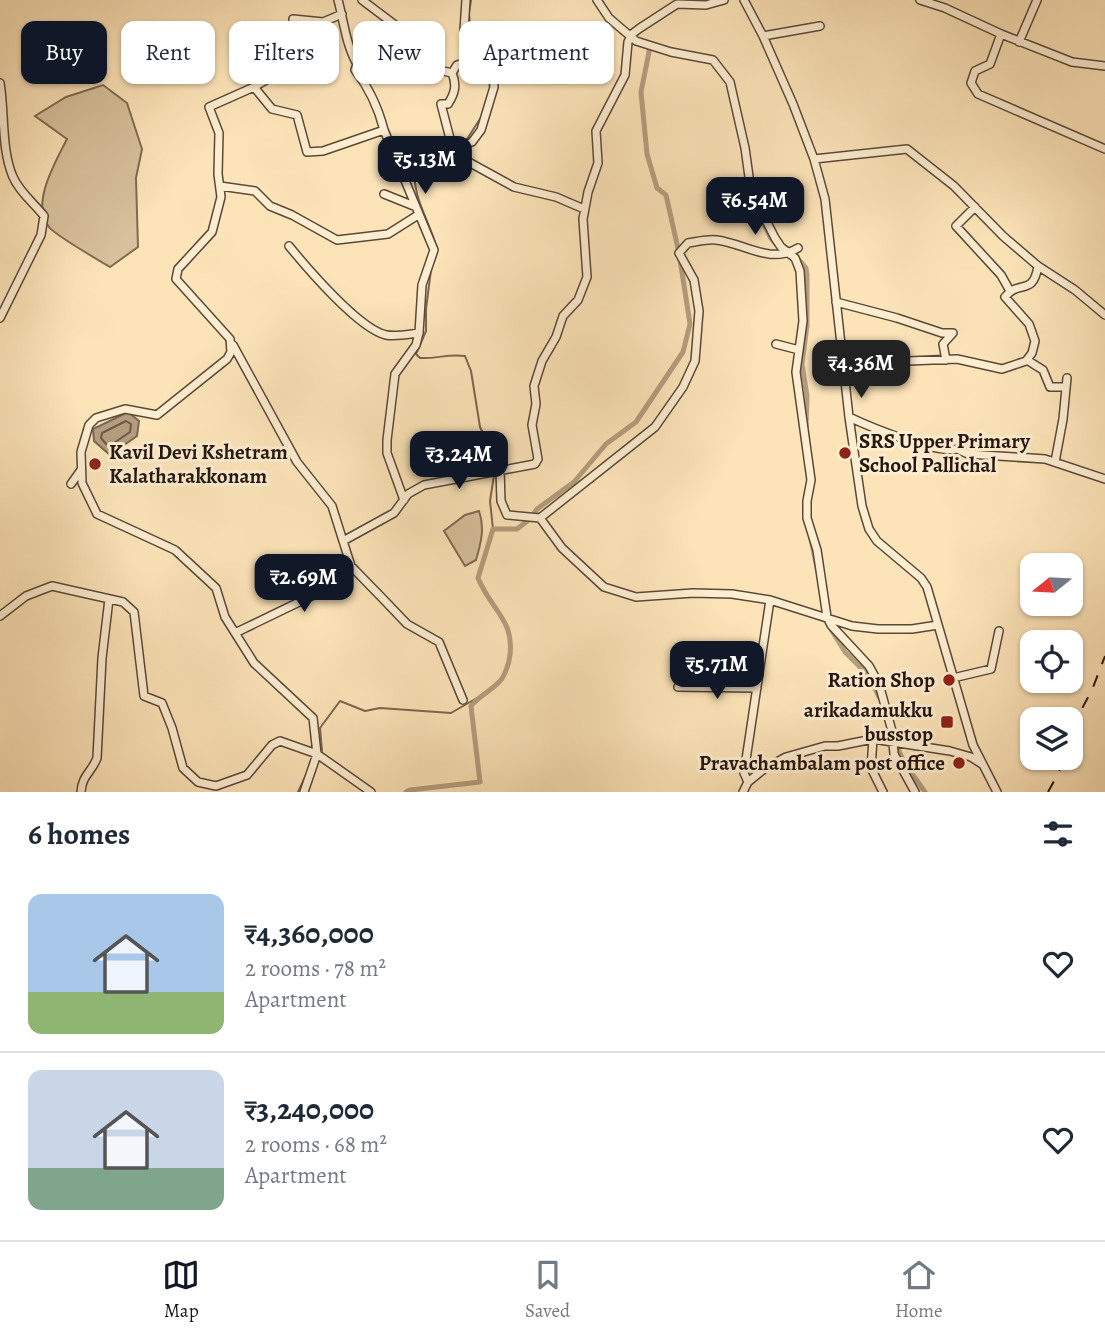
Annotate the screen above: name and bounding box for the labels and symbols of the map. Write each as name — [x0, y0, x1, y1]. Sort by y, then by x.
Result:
pin: ₹5.13M — [368, 136, 482, 196]
pin: ₹6.54M — [698, 177, 812, 237]
pin: ₹4.36M — [804, 340, 918, 400]
place label: SRS Upper Primary School Pallichal — [859, 427, 1031, 479]
pin: ₹3.24M — [402, 432, 516, 491]
place label: Kavil Devi Kshetram Kalatharakkonam — [109, 438, 288, 490]
marker: SRS Upper Primary School Pallichal — [837, 445, 853, 461]
marker: Kavil Devi Kshetram Kalatharakkonam — [87, 456, 103, 472]
north arrow — [1020, 553, 1083, 616]
pin: ₹2.69M — [247, 554, 361, 614]
pin: ₹5.71M — [660, 642, 774, 701]
place label: Ration Shop — [828, 666, 935, 694]
marker: Ration Shop — [941, 672, 957, 688]
place label: arikadamukku busstop — [804, 696, 934, 748]
marker: arikadamukku busstop — [939, 714, 955, 730]
place label: Pravachambalam post office — [699, 749, 945, 777]
marker: Pravachambalam post office — [951, 755, 967, 771]

